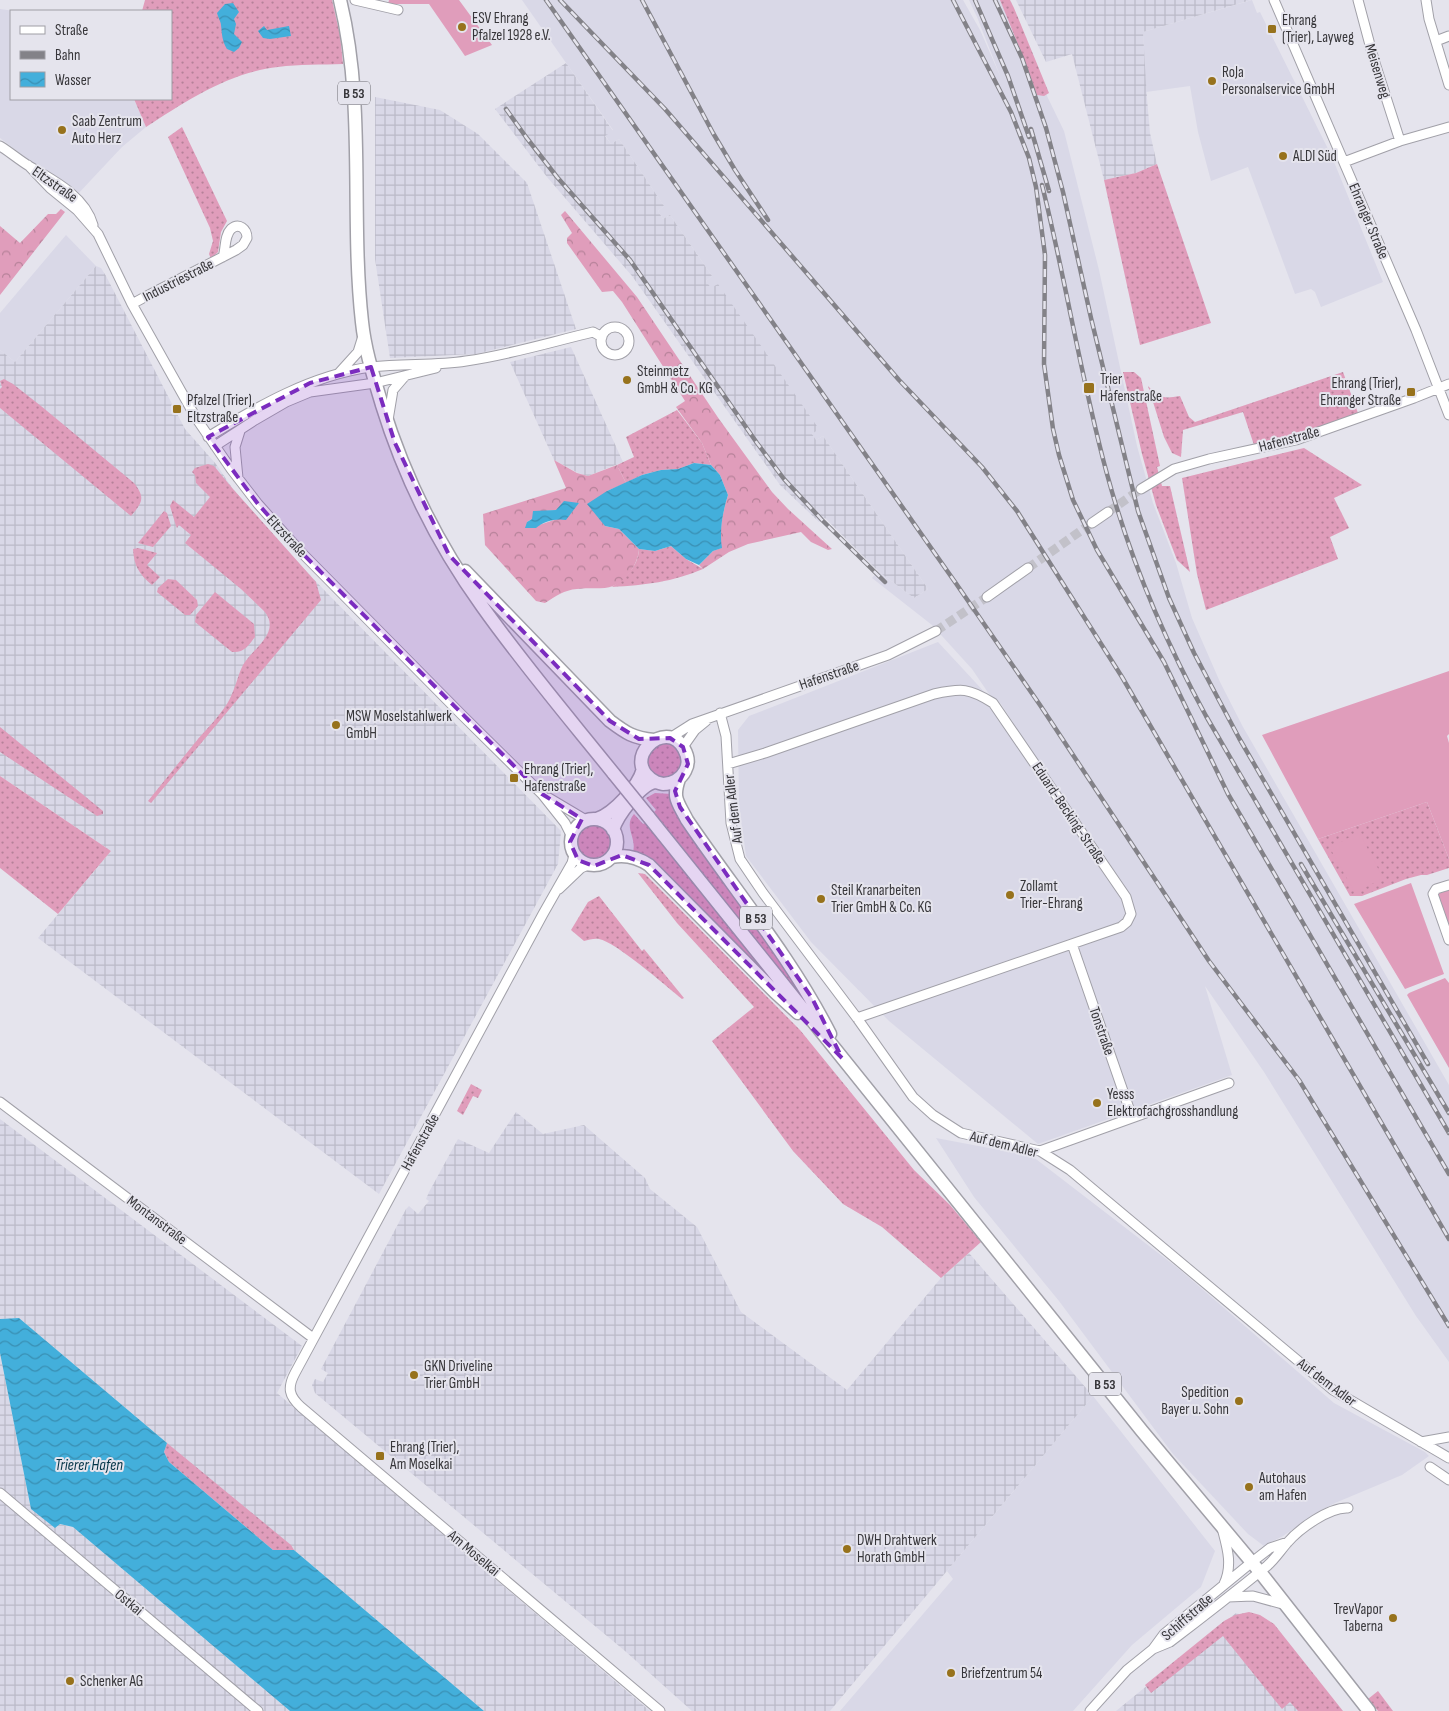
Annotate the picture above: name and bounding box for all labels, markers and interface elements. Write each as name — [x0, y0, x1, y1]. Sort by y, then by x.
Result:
place label: ESV Ehrang Pfalzel 1928 e.V. — [472, 9, 551, 45]
legend — [10, 10, 172, 100]
place label: Ehrang (Trier), Layweg — [1282, 11, 1354, 47]
text: Straße — [55, 21, 88, 40]
marker: ESV Ehrang Pfalzel 1928 e.V. — [456, 21, 468, 33]
marker: Ehrang (Trier), Layweg — [1266, 23, 1278, 35]
street label: Meisenweg — [1360, 42, 1395, 101]
text: Bahn — [55, 46, 80, 65]
place label: RoJa Personalservice GmbH — [1222, 63, 1335, 99]
text: Wasser — [55, 71, 92, 90]
marker: RoJa Personalservice GmbH — [1206, 75, 1218, 87]
road number: B 53 — [338, 82, 370, 105]
place label: Saab Zentrum Auto Herz — [71, 112, 142, 148]
marker: Saab Zentrum Auto Herz — [56, 124, 68, 136]
place label: ALDI Süd — [1292, 147, 1337, 166]
marker: ALDI Süd — [1277, 150, 1289, 162]
street label: Eltzstraße — [28, 162, 81, 207]
street label: Ehranger Straße — [1344, 180, 1393, 262]
street label: Industriestraße — [140, 254, 217, 306]
place label: Steinmetz GmbH & Co. KG — [637, 362, 713, 398]
place label: Trier Hafenstraße — [1100, 370, 1162, 406]
marker: Steinmetz GmbH & Co. KG — [621, 374, 633, 386]
place label: Ehrang (Trier), Ehranger Straße — [1320, 374, 1401, 410]
marker: Trier Hafenstraße — [1082, 381, 1096, 395]
marker: Ehrang (Trier), Ehranger Straße — [1405, 386, 1417, 398]
place label: Pfalzel (Trier), Eltzstraße — [187, 391, 255, 427]
marker: Pfalzel (Trier), Eltzstraße — [171, 403, 183, 415]
street label: Hafenstraße — [1257, 422, 1322, 457]
street label: Eltzstraße — [262, 511, 311, 562]
street label: Hafenstraße — [797, 656, 862, 695]
place label: MSW Moselstahlwerk GmbH — [346, 707, 452, 743]
marker: MSW Moselstahlwerk GmbH — [330, 719, 342, 731]
street label: Eduard-Becking-Straße — [1028, 759, 1110, 868]
place label: Ehrang (Trier), Hafenstraße — [524, 760, 594, 796]
marker: Ehrang (Trier), Hafenstraße — [508, 772, 520, 784]
street label: Auf dem Adler — [720, 773, 747, 845]
place label: Zollamt Trier-Ehrang — [1020, 877, 1083, 913]
place label: Steil Kranarbeiten Trier GmbH & Co. KG — [831, 881, 932, 917]
marker: Zollamt Trier-Ehrang — [1004, 889, 1016, 901]
marker: Steil Kranarbeiten Trier GmbH & Co. KG — [815, 893, 827, 905]
road number: B 53 — [740, 906, 772, 930]
street label: Tonstraße — [1084, 1004, 1119, 1058]
place label: Yesss Elektrofachgrosshandlung — [1107, 1085, 1238, 1121]
marker: Yesss Elektrofachgrosshandlung — [1091, 1097, 1103, 1109]
street label: Hafenstraße — [397, 1111, 444, 1174]
street label: Auf dem Adler — [967, 1127, 1040, 1162]
street label: Montanstraße — [123, 1192, 191, 1249]
street label: Auf dem Adler — [1293, 1353, 1361, 1411]
place label: GKN Driveline Trier GmbH — [424, 1357, 493, 1393]
marker: GKN Driveline Trier GmbH — [408, 1369, 420, 1381]
road number: B 53 — [1089, 1372, 1121, 1396]
place label: Spedition Bayer u. Sohn — [1161, 1383, 1229, 1419]
marker: Spedition Bayer u. Sohn — [1233, 1395, 1245, 1407]
place label: Ehrang (Trier), Am Moselkai — [389, 1438, 460, 1474]
marker: Ehrang (Trier), Am Moselkai — [374, 1450, 386, 1462]
water label: Trierer Hafen — [55, 1456, 123, 1475]
place label: Autohaus am Hafen — [1258, 1469, 1307, 1505]
marker: Autohaus am Hafen — [1243, 1481, 1255, 1493]
street label: Am Moselkai — [443, 1525, 504, 1581]
place label: DWH Drahtwerk Horath GmbH — [857, 1531, 937, 1567]
marker: DWH Drahtwerk Horath GmbH — [841, 1543, 853, 1555]
street label: Ostkai — [110, 1585, 147, 1620]
street label: Schiffstraße — [1158, 1590, 1217, 1645]
place label: TrevVapor Taberna — [1333, 1600, 1384, 1636]
marker: TrevVapor Taberna — [1387, 1612, 1399, 1624]
place label: Briefzentrum 54 — [961, 1664, 1042, 1683]
marker: Briefzentrum 54 — [945, 1667, 957, 1679]
place label: Schenker AG — [80, 1672, 143, 1691]
marker: Schenker AG — [64, 1675, 76, 1687]

